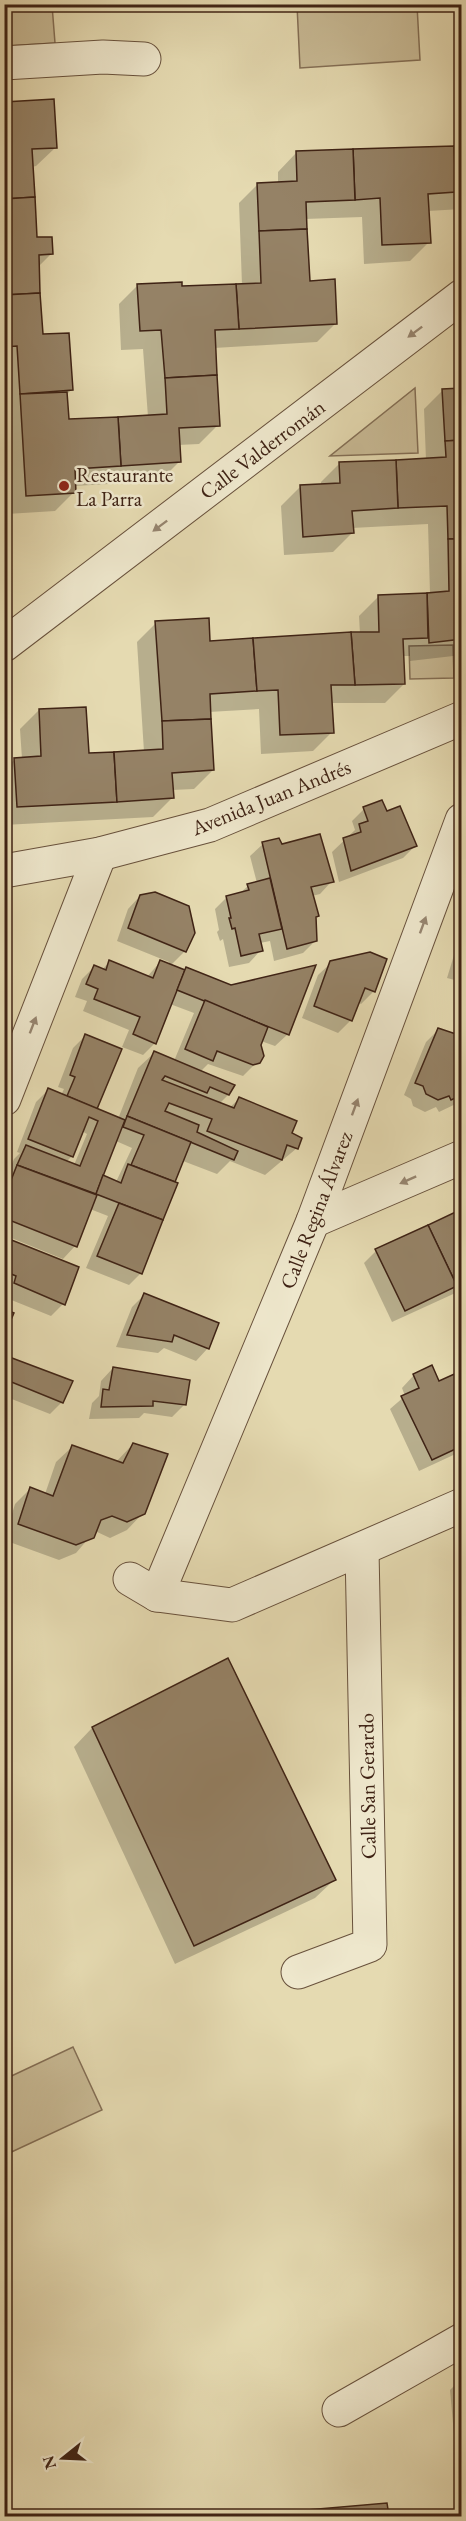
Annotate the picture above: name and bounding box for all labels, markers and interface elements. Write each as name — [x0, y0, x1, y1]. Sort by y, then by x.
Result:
one-way arrow — [407, 325, 423, 338]
street label: Calle Valderromán — [194, 393, 330, 505]
place label: Restaurante La Parra — [76, 461, 173, 512]
marker: Restaurante La Parra — [57, 479, 71, 493]
one-way arrow — [152, 520, 168, 533]
street label: Avenida Juan Andrés — [186, 753, 355, 842]
one-way arrow — [418, 915, 428, 933]
one-way arrow — [29, 1015, 39, 1033]
one-way arrow — [351, 1098, 361, 1116]
street label: Calle Regina Álvarez — [274, 1127, 359, 1293]
one-way arrow — [399, 1176, 417, 1185]
street label: Calle San Gerardo — [352, 1713, 382, 1859]
north arrow — [33, 2428, 93, 2488]
text: N — [37, 2453, 61, 2472]

